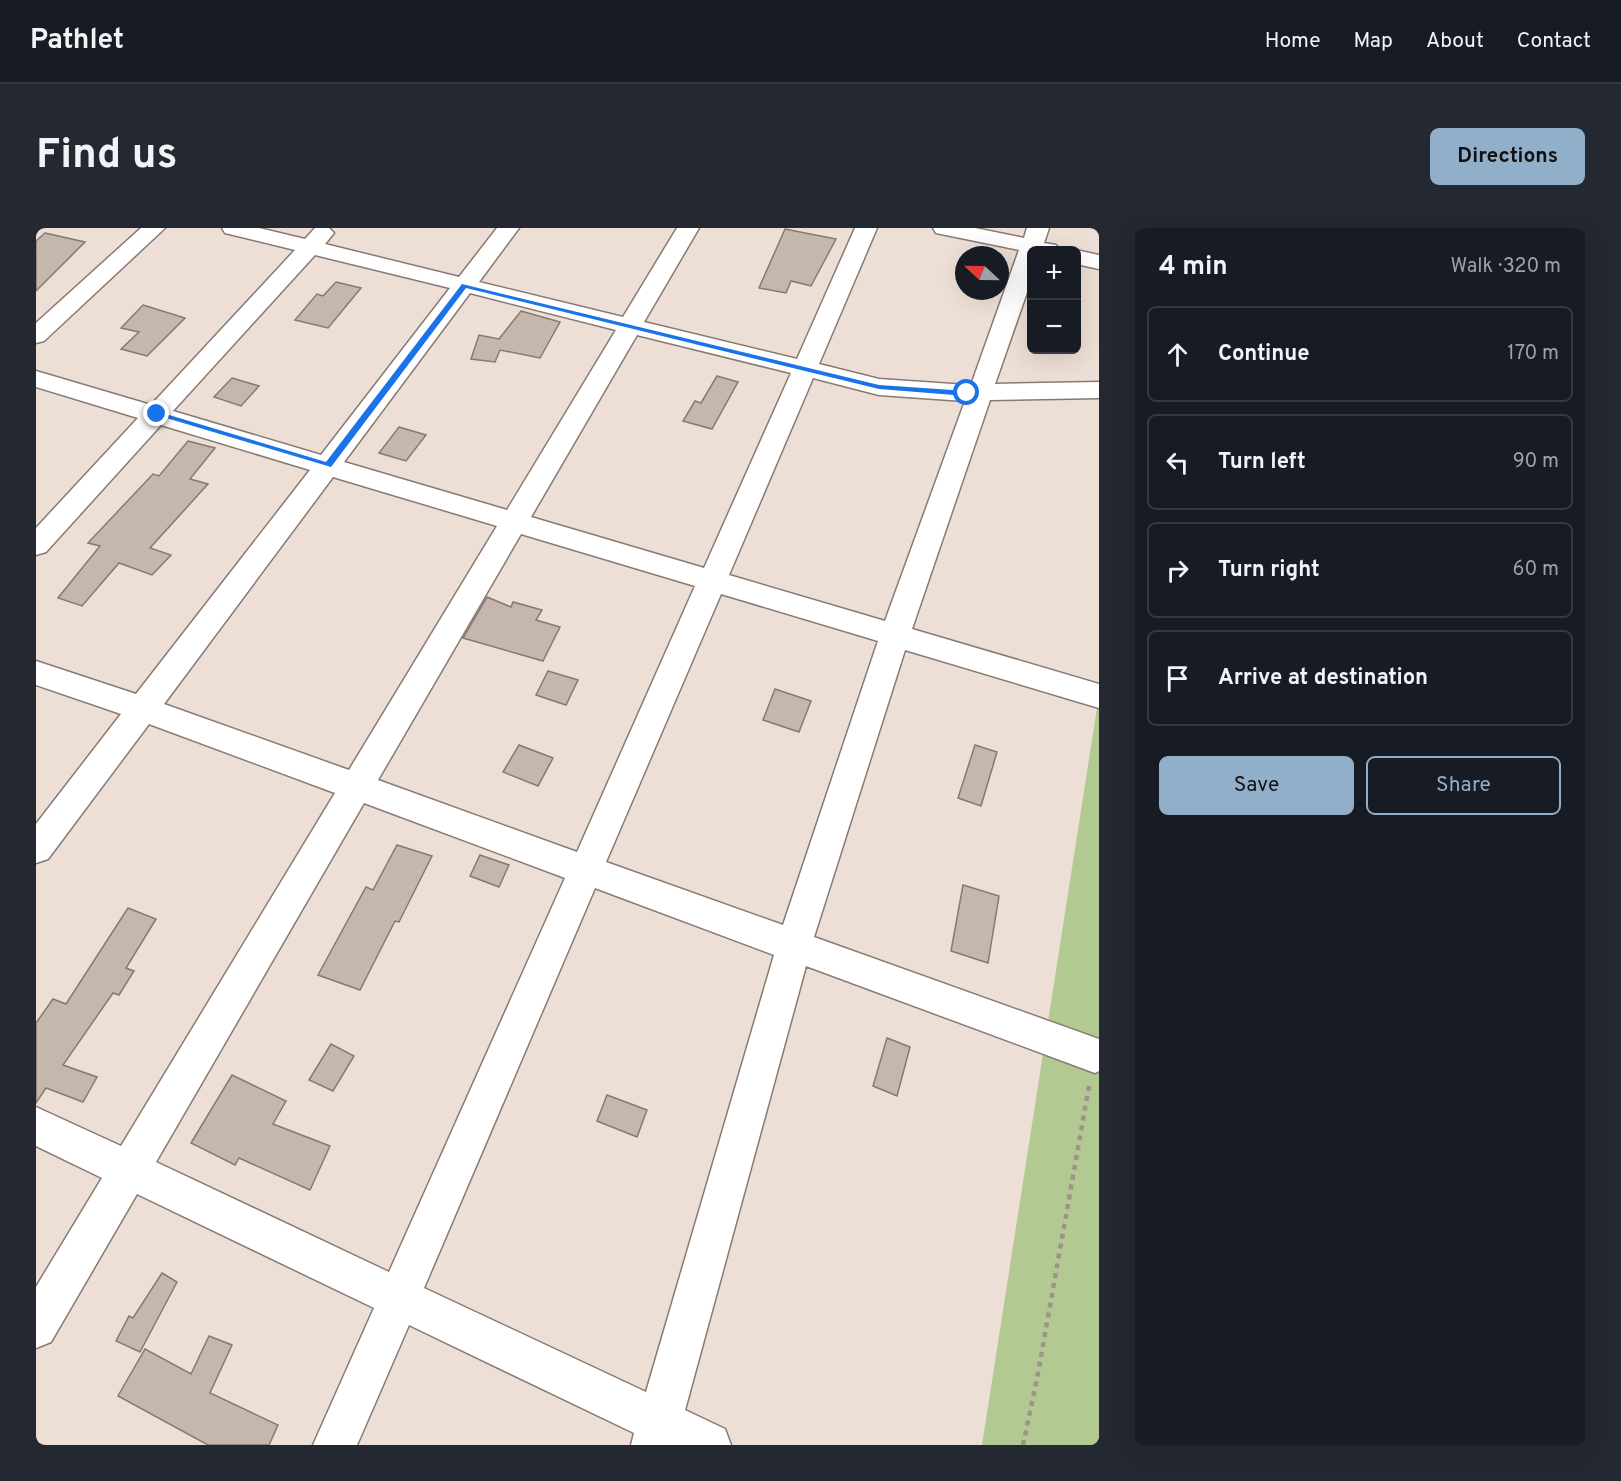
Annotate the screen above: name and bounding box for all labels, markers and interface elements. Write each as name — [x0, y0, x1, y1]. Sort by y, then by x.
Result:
text: Pathlet — [30, 23, 124, 59]
text: Home — [1265, 28, 1321, 55]
text: Map — [1354, 28, 1393, 55]
text: About — [1426, 28, 1484, 55]
text: Contact — [1517, 28, 1591, 55]
button: Directions — [1430, 128, 1585, 185]
text: Find us — [36, 130, 177, 183]
north arrow — [955, 246, 1009, 300]
map controls — [1027, 246, 1081, 354]
button: + — [1027, 246, 1081, 300]
text: 4 min — [1159, 251, 1228, 284]
text: Walk · 320 m — [1451, 254, 1561, 280]
button: − — [1027, 300, 1081, 354]
icon: ahead — [1161, 338, 1194, 371]
text: Continue — [1218, 341, 1309, 368]
text: 170 m — [1507, 341, 1559, 367]
route start — [953, 379, 979, 405]
route end — [143, 400, 169, 426]
icon: left — [1161, 446, 1194, 479]
text: Turn left — [1218, 449, 1306, 476]
text: 90 m — [1513, 449, 1559, 475]
icon: right — [1161, 554, 1194, 587]
text: Turn right — [1218, 557, 1320, 584]
text: 60 m — [1513, 557, 1559, 583]
icon: arrive — [1161, 662, 1194, 695]
text: Arrive at destination — [1218, 665, 1428, 692]
button: Save — [1159, 756, 1354, 815]
button: Share — [1366, 756, 1561, 815]

